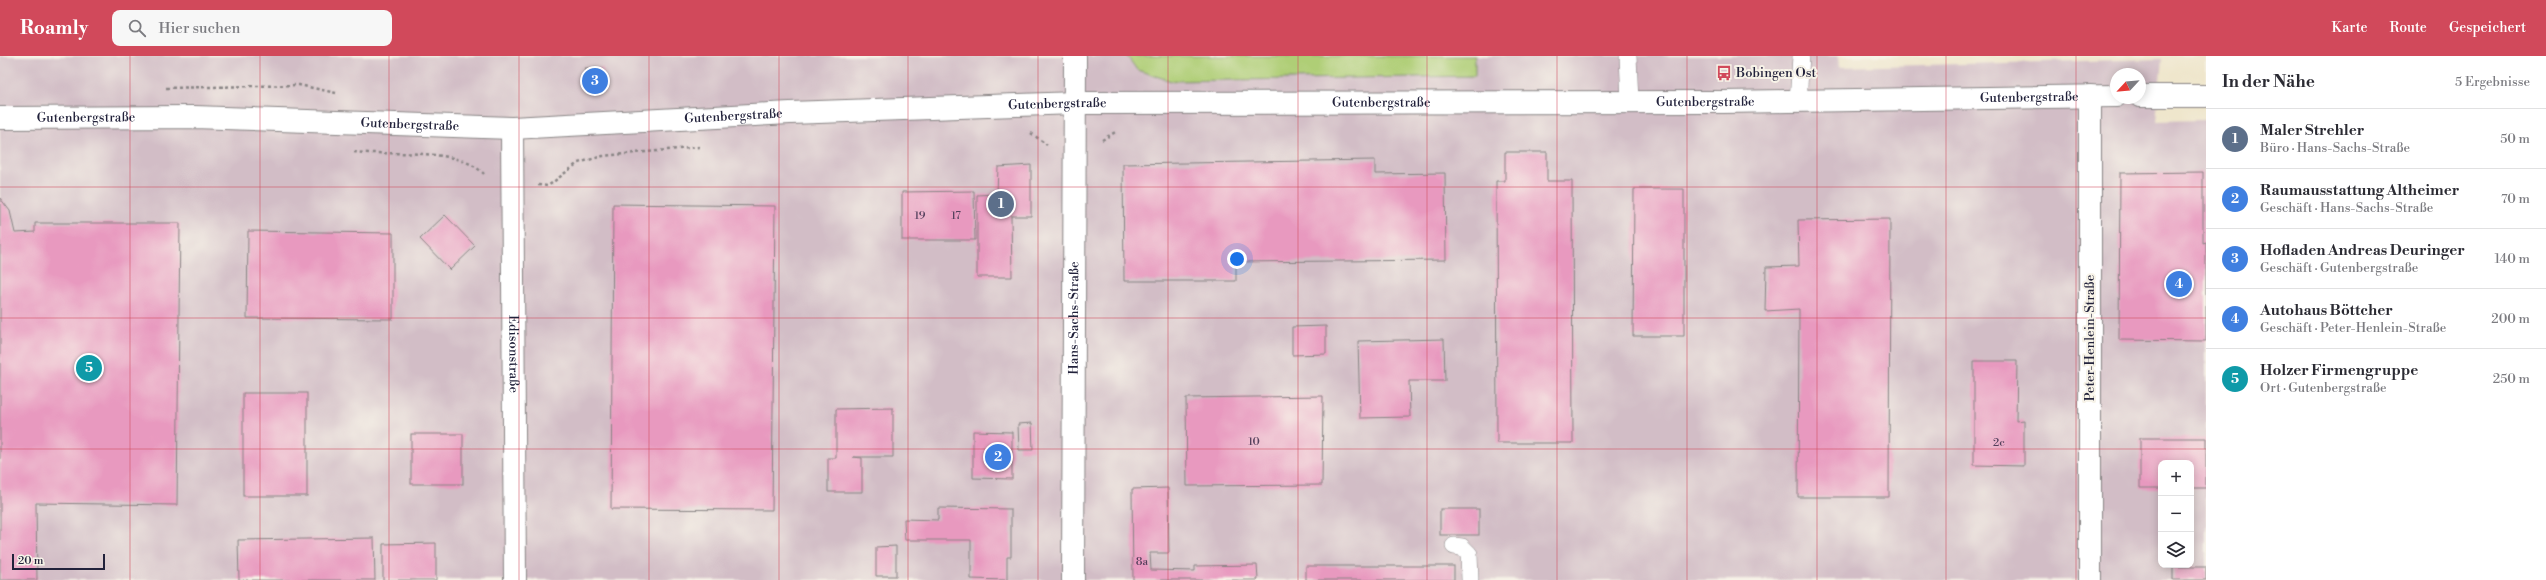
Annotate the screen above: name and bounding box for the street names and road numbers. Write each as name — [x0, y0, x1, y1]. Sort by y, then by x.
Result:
street label: Gutenbergstraße — [1980, 89, 2079, 106]
street label: Gutenbergstraße — [1332, 94, 1431, 111]
street label: Gutenbergstraße — [1656, 94, 1755, 110]
street label: Gutenbergstraße — [1008, 95, 1107, 113]
street label: Gutenbergstraße — [684, 105, 784, 127]
street label: Gutenbergstraße — [37, 109, 136, 126]
street label: Gutenbergstraße — [360, 115, 460, 134]
street label: Hans-Sachs-Straße — [1066, 261, 1082, 375]
street label: Peter-Henlein-Straße — [2082, 274, 2098, 401]
street label: Edisonstraße — [505, 315, 522, 393]

